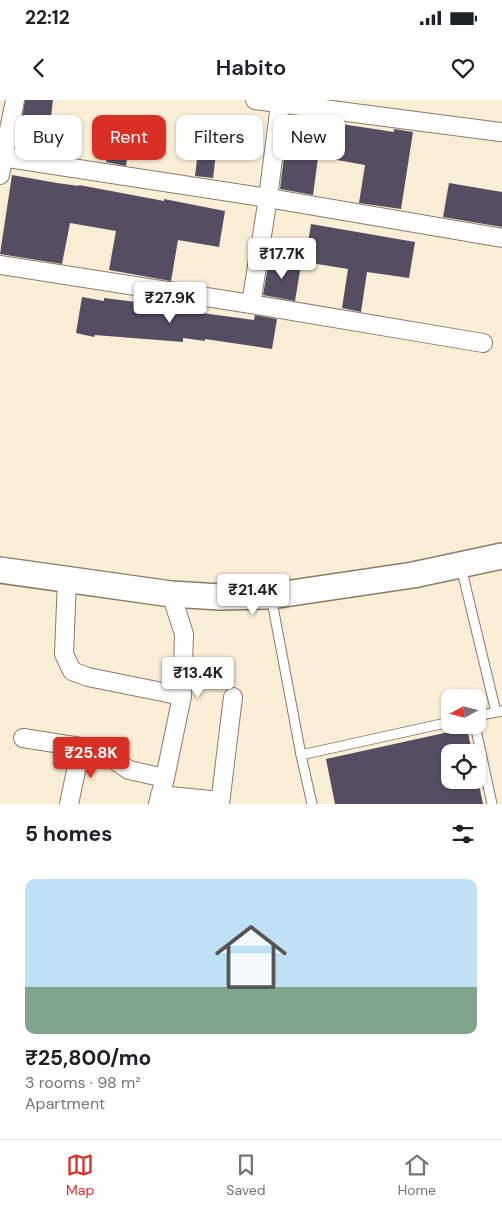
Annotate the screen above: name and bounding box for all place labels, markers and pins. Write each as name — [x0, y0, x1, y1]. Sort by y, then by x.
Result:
pin: ₹17.7K — [241, 238, 323, 280]
pin: ₹27.9K — [129, 282, 211, 324]
pin: ₹21.4K — [212, 574, 294, 616]
pin: ₹13.4K — [157, 656, 239, 699]
pin: ₹25.8K — [50, 736, 132, 779]

